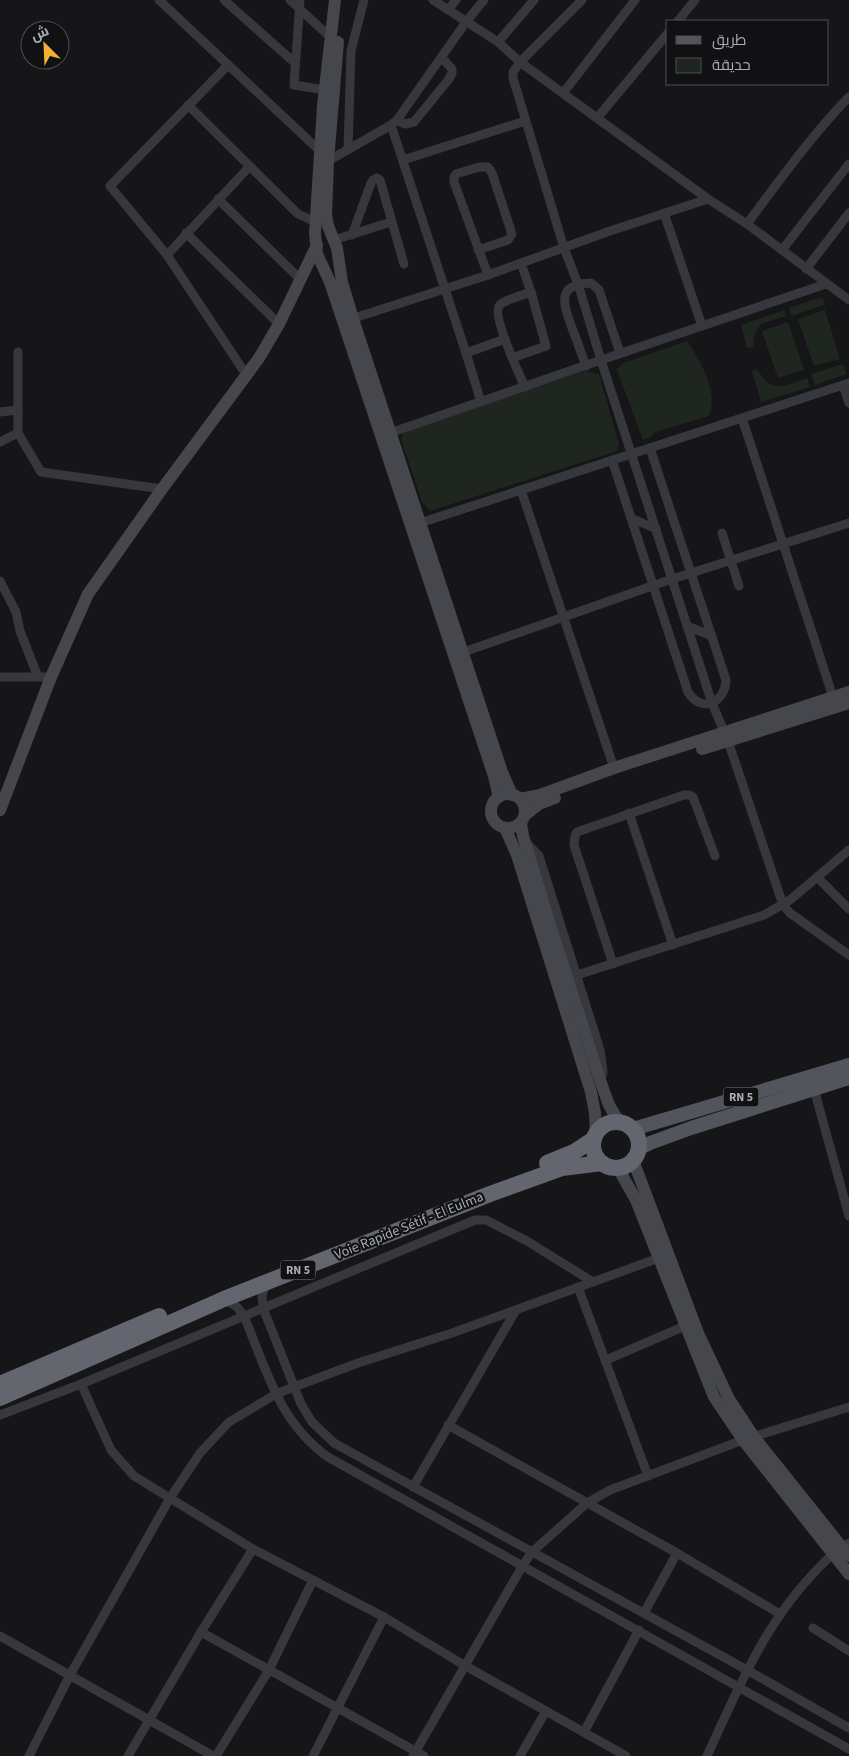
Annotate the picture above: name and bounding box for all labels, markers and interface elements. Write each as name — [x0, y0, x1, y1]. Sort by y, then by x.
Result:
north arrow — [20, 20, 70, 70]
legend — [666, 20, 829, 85]
text: ش — [28, 21, 52, 47]
text: طريق — [712, 30, 746, 51]
text: حديقة — [712, 55, 751, 76]
road number: RN 5 — [724, 1088, 758, 1106]
street label: Voie Rapide Sétif - El Eulma — [332, 1187, 486, 1265]
road number: RN 5 — [280, 1260, 316, 1280]

